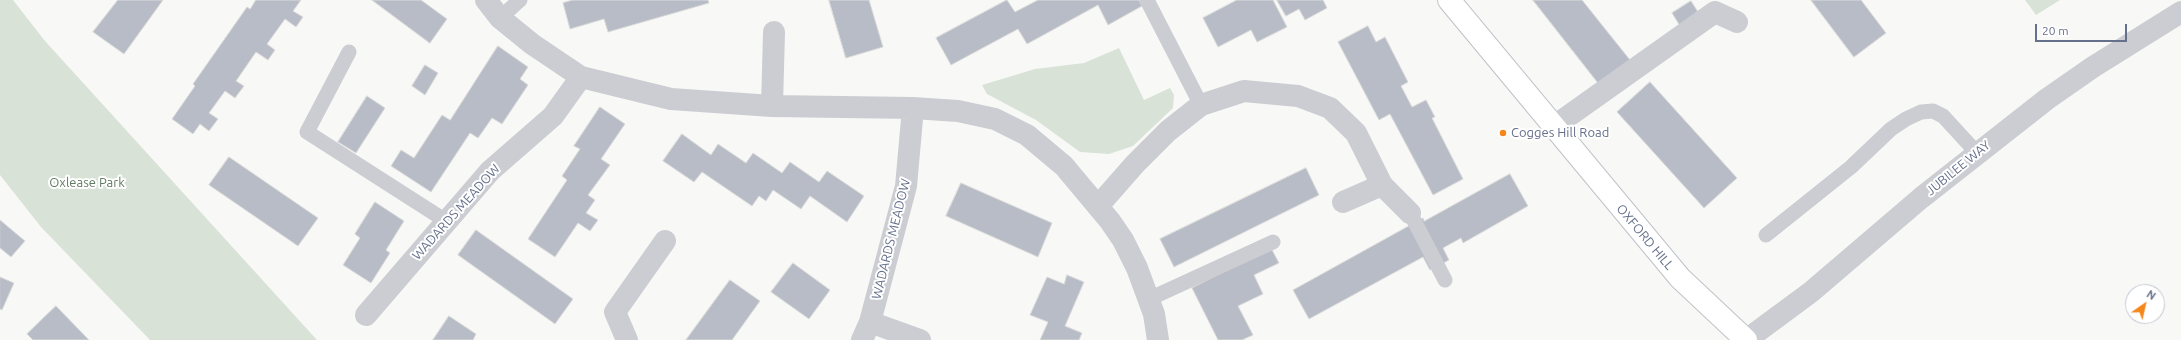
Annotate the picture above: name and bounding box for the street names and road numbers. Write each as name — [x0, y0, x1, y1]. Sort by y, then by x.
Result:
street label: JUBILEE WAY — [1923, 137, 1993, 199]
street label: WADARDS MEADOW — [409, 161, 503, 263]
street label: WADARDS MEADOW — [869, 177, 913, 301]
street label: OXFORD HILL — [1613, 201, 1677, 273]

